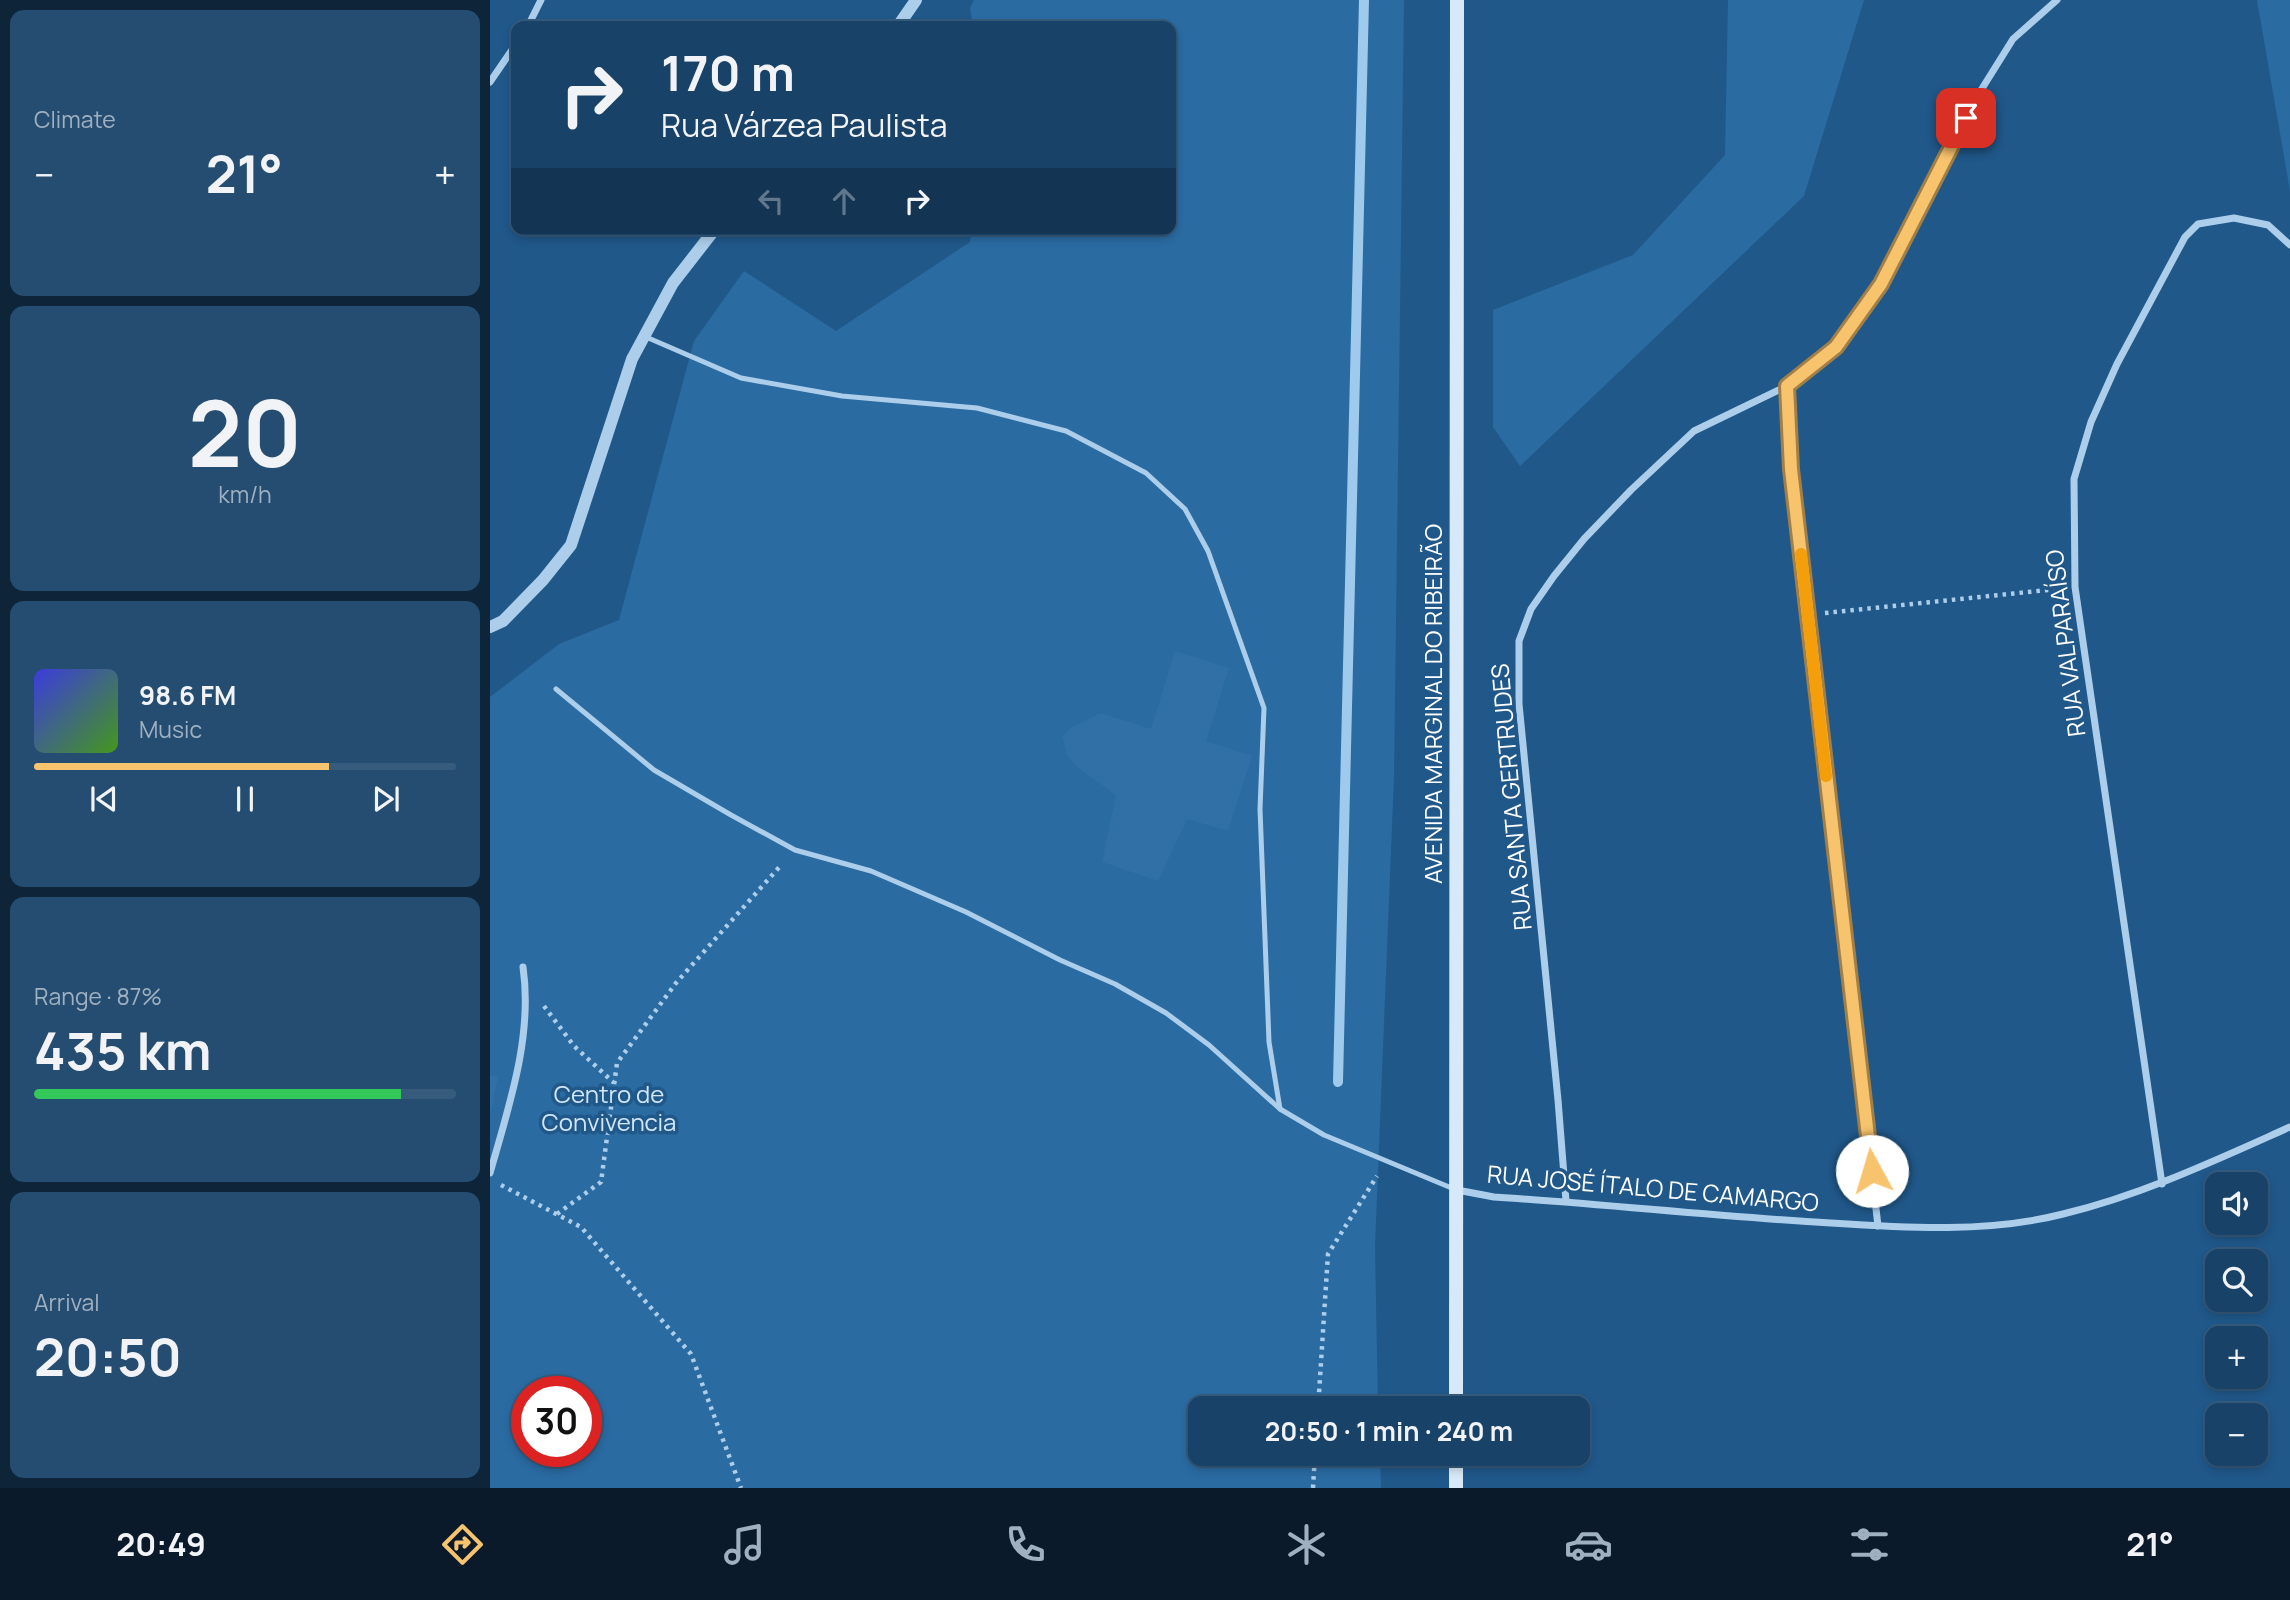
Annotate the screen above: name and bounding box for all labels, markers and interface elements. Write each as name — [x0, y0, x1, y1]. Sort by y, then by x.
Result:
text: 170 m — [661, 39, 795, 106]
icon: right — [546, 49, 637, 140]
pin — [1936, 88, 1996, 148]
icon: arrive — [1947, 99, 1985, 137]
text: Climate — [34, 103, 116, 135]
text: Rua Várzea Paulista — [661, 103, 947, 147]
text: 21° — [206, 138, 283, 209]
text: − — [34, 148, 55, 200]
text: + — [434, 148, 456, 200]
icon: left — [752, 182, 790, 220]
icon: ahead — [825, 182, 863, 220]
icon: right — [898, 182, 936, 220]
text: 20 — [188, 370, 302, 494]
text: km/h — [218, 478, 272, 510]
street label: AVENIDA MARGINAL DO RIBEIRÃO — [1416, 524, 1449, 884]
street label: RUA VALPARAÍSO — [2037, 548, 2092, 739]
street label: RUA SANTA GERTRUDES — [1482, 662, 1539, 932]
text: 98.6 FM — [139, 677, 236, 713]
text: Music — [139, 713, 202, 745]
icon: previous — [85, 780, 123, 818]
icon: pause — [226, 780, 264, 818]
icon: next — [367, 780, 405, 818]
text: Range · 87% — [34, 980, 162, 1012]
text: 435 km — [34, 1015, 211, 1086]
park label: Centro de Convivencia — [542, 1077, 676, 1138]
position arrow — [1835, 1134, 1909, 1208]
street label: RUA JOSÉ ÍTALO DE CAMARGO — [1486, 1157, 1820, 1218]
map controls — [2205, 1172, 2268, 1466]
button: sound — [2205, 1172, 2268, 1235]
button: search — [2205, 1249, 2268, 1312]
text: Arrival — [34, 1286, 100, 1318]
text: 20:50 — [34, 1321, 182, 1392]
button: + — [2205, 1326, 2268, 1389]
speed limit sign: 30 — [511, 1376, 602, 1467]
button: − — [2205, 1403, 2268, 1466]
text: 20:50 · 1 min · 240 m — [1265, 1413, 1513, 1449]
icon: directions — [438, 1520, 487, 1569]
icon: music — [720, 1520, 769, 1569]
icon: phone — [1001, 1520, 1050, 1569]
icon: climate — [1282, 1520, 1331, 1569]
icon: car — [1564, 1520, 1613, 1569]
icon: filters — [1845, 1520, 1894, 1569]
text: 20:49 — [116, 1522, 206, 1566]
text: 21° — [2126, 1522, 2174, 1566]

